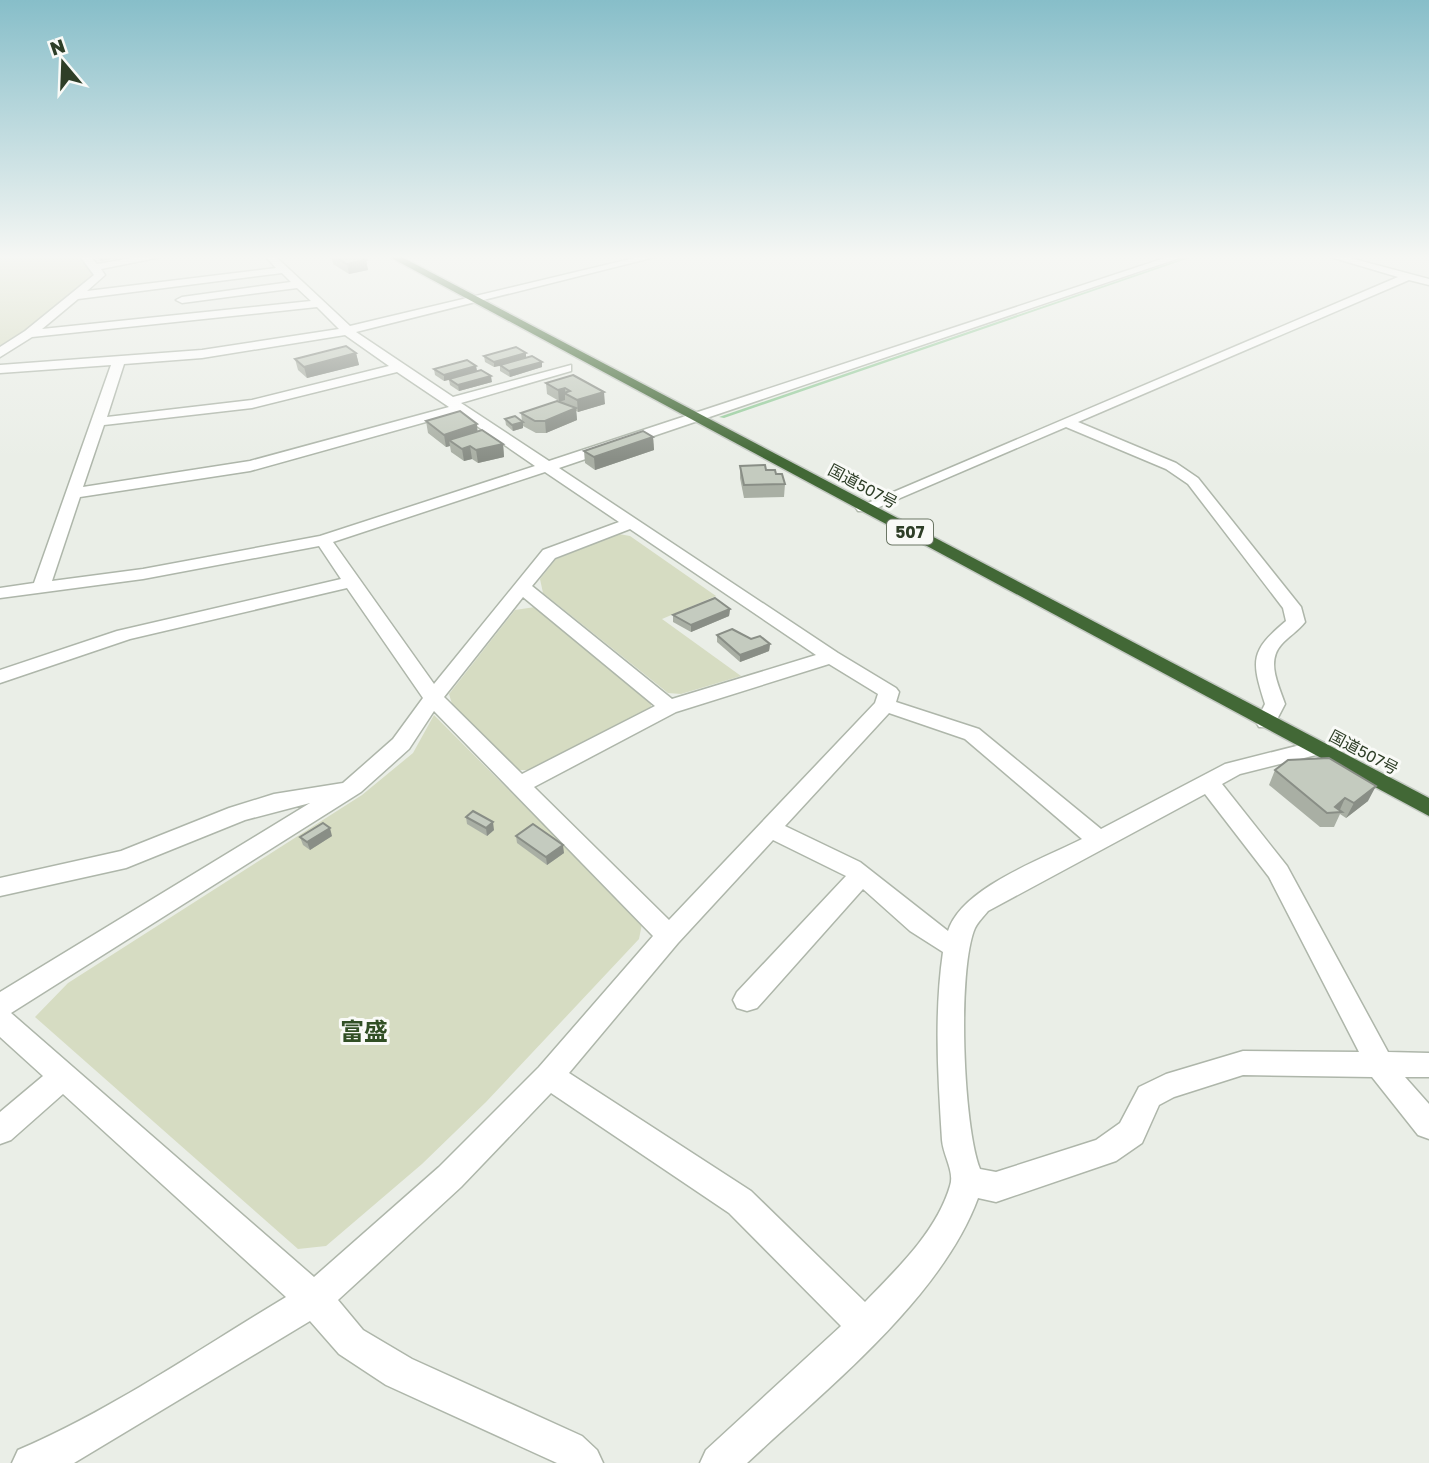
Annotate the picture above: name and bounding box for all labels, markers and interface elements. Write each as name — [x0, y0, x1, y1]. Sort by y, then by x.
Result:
north arrow — [28, 28, 98, 98]
text: N — [47, 33, 68, 60]
street label: 国道507号 — [825, 459, 901, 513]
road number: 507 — [887, 520, 933, 544]
street label: 国道507号 — [1326, 725, 1402, 779]
district label: 富盛 — [340, 1016, 388, 1045]

